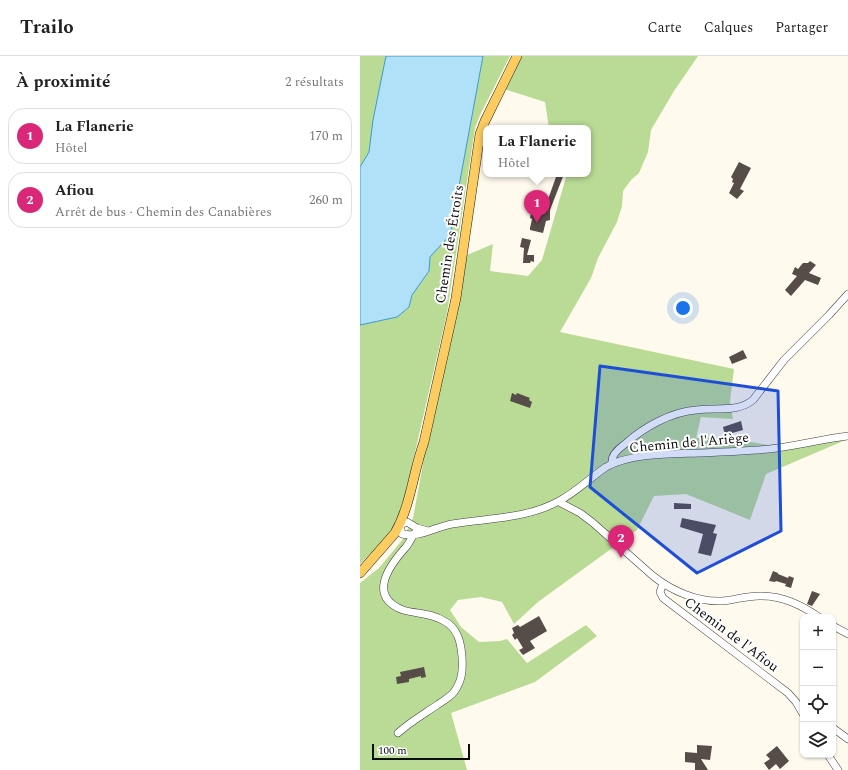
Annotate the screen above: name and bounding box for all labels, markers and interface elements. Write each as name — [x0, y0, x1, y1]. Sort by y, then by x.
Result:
text: Trailo — [20, 13, 74, 42]
text: Carte — [648, 17, 682, 38]
text: Calques — [704, 17, 753, 38]
text: Partager — [775, 17, 828, 38]
text: À proximité — [16, 69, 111, 95]
text: 2 résultats — [285, 72, 344, 92]
text: La Flanerie — [55, 115, 134, 138]
popup — [483, 125, 591, 177]
text: 1 — [26, 126, 34, 146]
text: 170 m — [309, 126, 343, 146]
text: La Flanerie — [498, 130, 576, 153]
text: Hôtel — [55, 138, 87, 158]
text: Hôtel — [498, 153, 530, 173]
text: Afiou — [55, 179, 94, 202]
street label: Chemin des Étroits — [430, 183, 469, 305]
text: 2 — [26, 190, 34, 210]
text: 260 m — [309, 190, 343, 210]
pin: 1 — [524, 190, 550, 223]
text: Arrêt de bus · Chemin des Canabières — [55, 202, 272, 222]
your location — [673, 298, 693, 318]
street label: Chemin de l'Ariège — [628, 427, 750, 458]
pin: 2 — [608, 525, 634, 558]
street label: Chemin de l'Afiou — [680, 592, 783, 677]
map controls — [800, 614, 836, 758]
button: + — [800, 614, 836, 650]
button: − — [800, 650, 836, 686]
button: locate — [800, 686, 836, 722]
button: layers — [800, 722, 836, 758]
scale bar — [372, 742, 470, 761]
text: 100 m — [378, 742, 407, 759]

